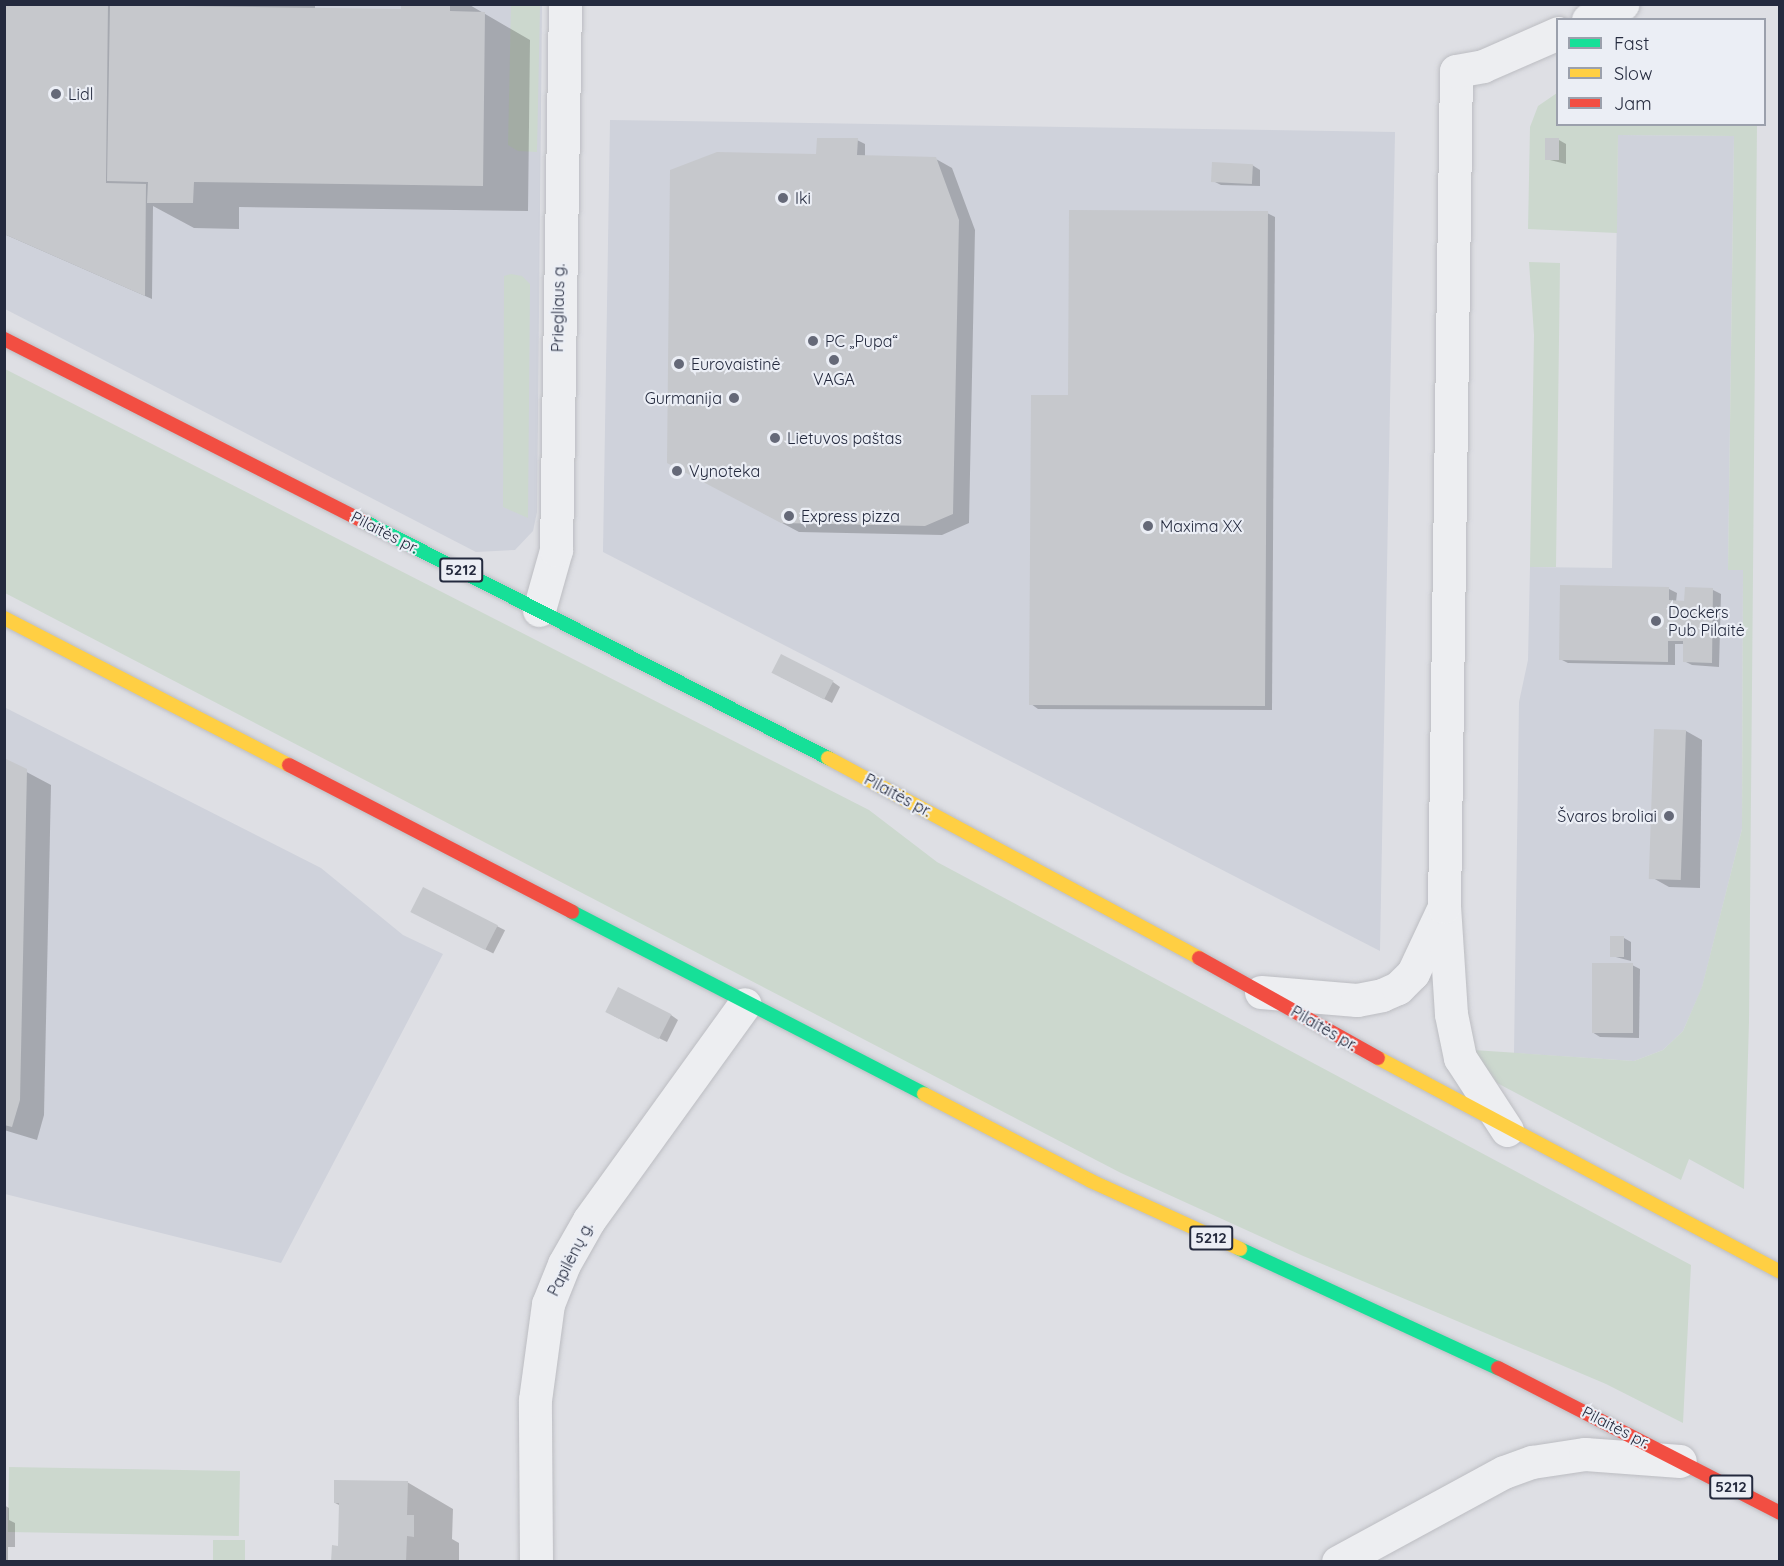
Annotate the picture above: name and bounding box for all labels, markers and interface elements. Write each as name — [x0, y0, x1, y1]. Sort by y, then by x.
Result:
legend — [1556, 18, 1766, 126]
text: Fast — [1614, 32, 1649, 55]
text: Slow — [1614, 62, 1652, 85]
place label: Lidl — [68, 84, 93, 104]
marker: Lidl — [49, 87, 63, 101]
text: Jam — [1614, 92, 1652, 115]
place label: Iki — [795, 188, 811, 208]
marker: Iki — [776, 191, 790, 205]
street label: Priegliaus g. — [548, 264, 568, 352]
place label: PC „Pupa“ — [825, 331, 898, 351]
marker: PC „Pupa“ — [806, 334, 820, 348]
marker: VAGA — [827, 353, 841, 367]
place label: Eurovaistinė — [691, 354, 781, 374]
marker: Eurovaistinė — [672, 357, 686, 371]
place label: VAGA — [813, 369, 855, 389]
place label: Gurmanija — [645, 388, 722, 408]
marker: Gurmanija — [727, 391, 741, 405]
place label: Lietuvos paštas — [787, 428, 902, 448]
marker: Lietuvos paštas — [768, 431, 782, 445]
place label: Vynoteka — [689, 461, 760, 481]
marker: Vynoteka — [670, 464, 684, 478]
place label: Express pizza — [801, 506, 900, 526]
street label: Pilaitės pr. — [348, 507, 422, 557]
marker: Express pizza — [782, 509, 796, 523]
place label: Maxima XX — [1160, 516, 1242, 536]
marker: Maxima XX — [1141, 519, 1155, 533]
road number: 5212 — [438, 558, 484, 582]
place label: Dockers Pub Pilaitė — [1668, 602, 1745, 640]
marker: Dockers Pub Pilaitė — [1649, 614, 1663, 628]
street label: Pilaitės pr. — [861, 769, 935, 821]
place label: Švaros broliai — [1557, 806, 1657, 826]
marker: Švaros broliai — [1662, 809, 1676, 823]
street label: Pilaitės pr. — [1288, 1001, 1360, 1055]
street label: Papilėnų g. — [543, 1219, 597, 1299]
road number: 5212 — [1188, 1226, 1234, 1250]
street label: Pilaitės pr. — [1579, 1402, 1653, 1452]
road number: 5212 — [1708, 1475, 1754, 1499]

